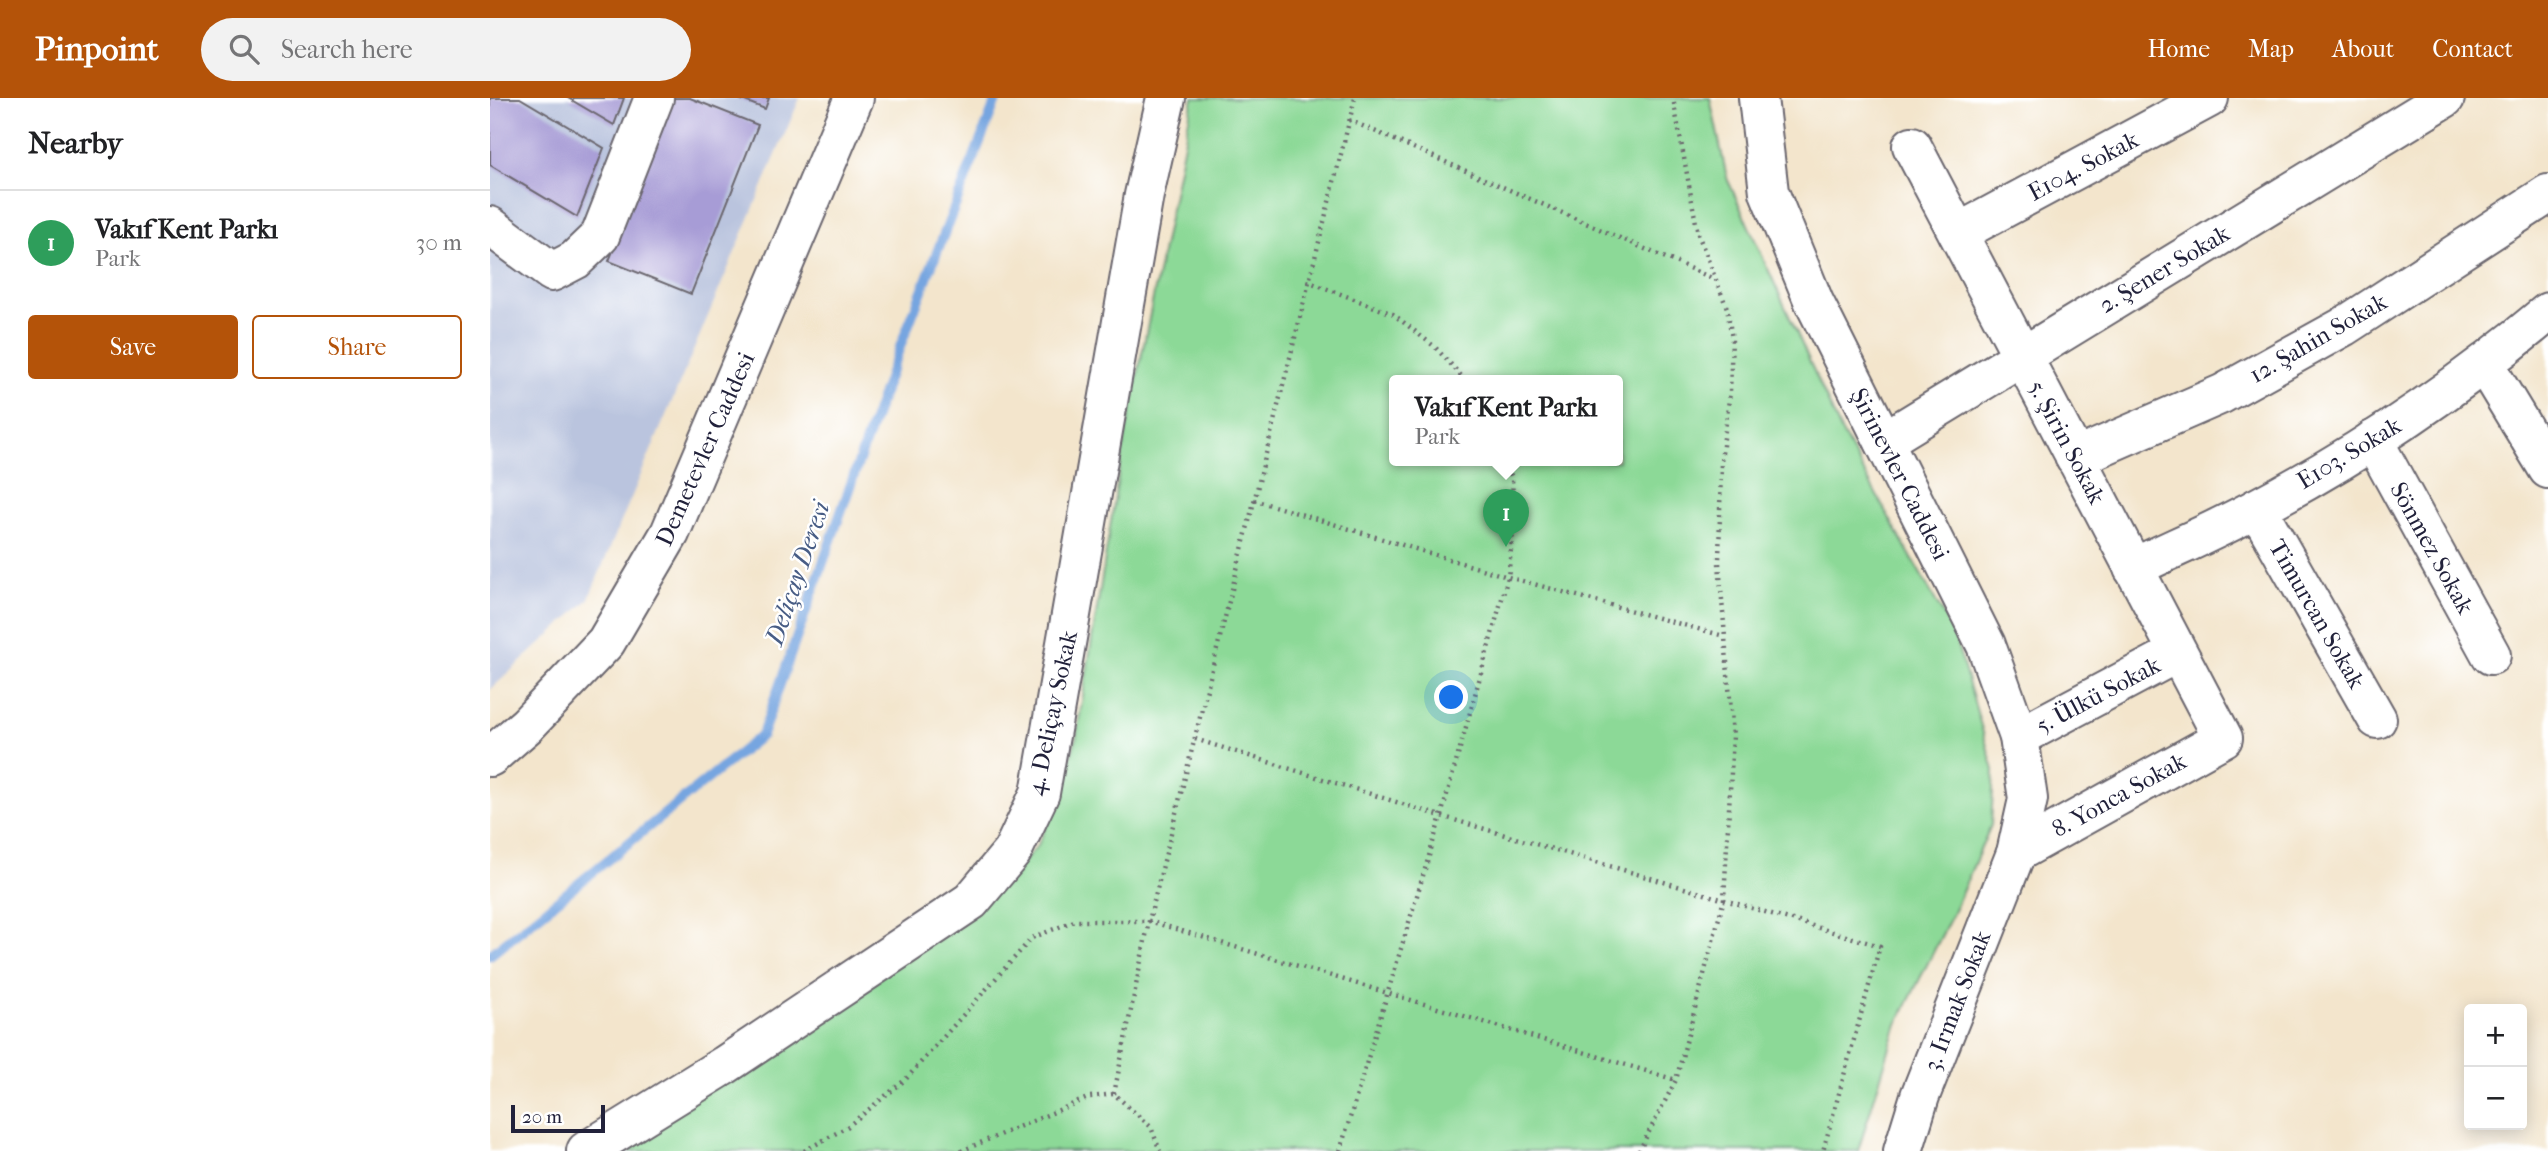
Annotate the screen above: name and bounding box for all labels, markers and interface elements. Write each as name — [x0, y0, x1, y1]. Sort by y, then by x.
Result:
search box — [201, 18, 691, 81]
text: Pinpoint — [35, 30, 159, 69]
icon: search — [225, 30, 263, 68]
text: Search here — [281, 34, 413, 65]
text: Home — [2148, 35, 2210, 63]
text: Map — [2248, 35, 2294, 63]
text: About — [2332, 35, 2394, 63]
text: Contact — [2432, 35, 2513, 63]
street label: E104. Sokak — [2023, 125, 2143, 207]
text: Nearby — [28, 126, 123, 161]
text: Vakıf Kent Parkı — [95, 214, 278, 245]
street label: 2. Şener Sokak — [2094, 219, 2235, 319]
text: 1 — [47, 229, 55, 256]
text: 30 m — [416, 229, 462, 256]
text: Park — [95, 245, 141, 272]
street label: 12. Şahin Sokak — [2244, 287, 2392, 389]
button: Save — [28, 315, 238, 379]
button: Share — [252, 315, 462, 379]
street label: Demetevler Caddesi — [650, 348, 760, 550]
popup — [1389, 375, 1623, 466]
street label: 5. Şirin Sokak — [2023, 375, 2112, 509]
street label: Şirinevler Caddesi — [1845, 383, 1955, 565]
text: Vakıf Kent Parkı — [1414, 392, 1598, 423]
street label: E103. Sokak — [2292, 411, 2407, 495]
text: Park — [1414, 423, 1460, 450]
street label: Sönmez Sokak — [2384, 477, 2480, 619]
pin: 1 — [1483, 489, 1529, 547]
water label: Deliçay Deresi — [758, 496, 837, 651]
street label: Timurcan Sokak — [2263, 535, 2371, 694]
street label: 4. Deliçay Sokak — [1021, 628, 1084, 798]
street label: 5. Ülkü Sokak — [2031, 649, 2165, 739]
your location — [1434, 680, 1468, 714]
street label: 8. Yonca Sokak — [2047, 746, 2191, 843]
street label: 3. Irmak Sokak — [1917, 926, 1997, 1075]
map controls — [2464, 1004, 2527, 1130]
button: + — [2464, 1004, 2527, 1067]
button: − — [2464, 1067, 2527, 1130]
scale bar — [511, 1102, 606, 1134]
text: 20 m — [522, 1106, 562, 1128]

